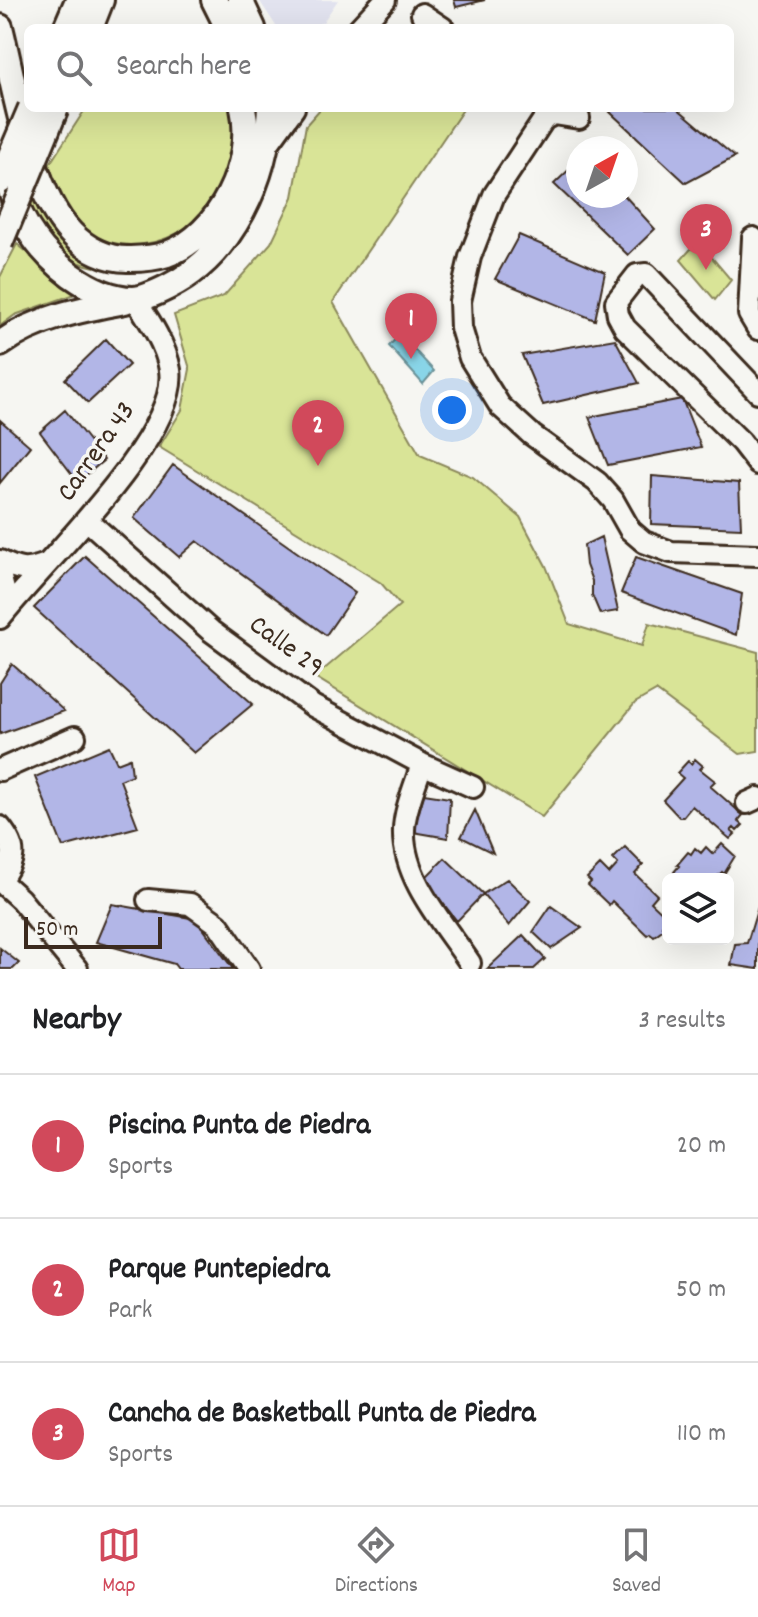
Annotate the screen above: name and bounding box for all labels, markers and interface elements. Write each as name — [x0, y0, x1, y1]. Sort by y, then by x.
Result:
search box — [24, 24, 734, 112]
icon: search — [52, 46, 96, 90]
text: Search here — [116, 47, 252, 90]
north arrow — [566, 136, 638, 208]
pin: 3 — [680, 204, 732, 270]
pin: 1 — [385, 293, 437, 359]
your location — [432, 390, 472, 430]
street label: Carrera 43 — [49, 395, 147, 511]
pin: 2 — [292, 400, 344, 466]
street label: Calle 29 — [239, 607, 331, 689]
map controls — [662, 873, 734, 945]
button: layers — [662, 873, 734, 945]
scale bar — [24, 913, 162, 949]
text: 50 m — [36, 915, 78, 946]
text: Nearby — [32, 997, 121, 1046]
text: 3 results — [639, 1003, 726, 1040]
text: Piscina Punta de Piedra — [108, 1106, 370, 1149]
text: 1 — [55, 1128, 61, 1165]
text: 20 m — [677, 1128, 726, 1165]
text: Sports — [108, 1149, 173, 1186]
text: Parque Puntepiedra — [108, 1250, 330, 1293]
text: 2 — [52, 1272, 64, 1309]
text: 50 m — [676, 1272, 726, 1309]
text: Park — [108, 1293, 152, 1330]
text: Cancha de Basketball Punta de Piedra — [108, 1394, 535, 1437]
text: 3 — [52, 1416, 64, 1453]
text: 110 m — [677, 1416, 726, 1453]
text: Sports — [108, 1437, 173, 1474]
tab: Map — [97, 1523, 141, 1602]
tab: Directions — [335, 1523, 418, 1602]
tab: Saved — [612, 1523, 661, 1602]

